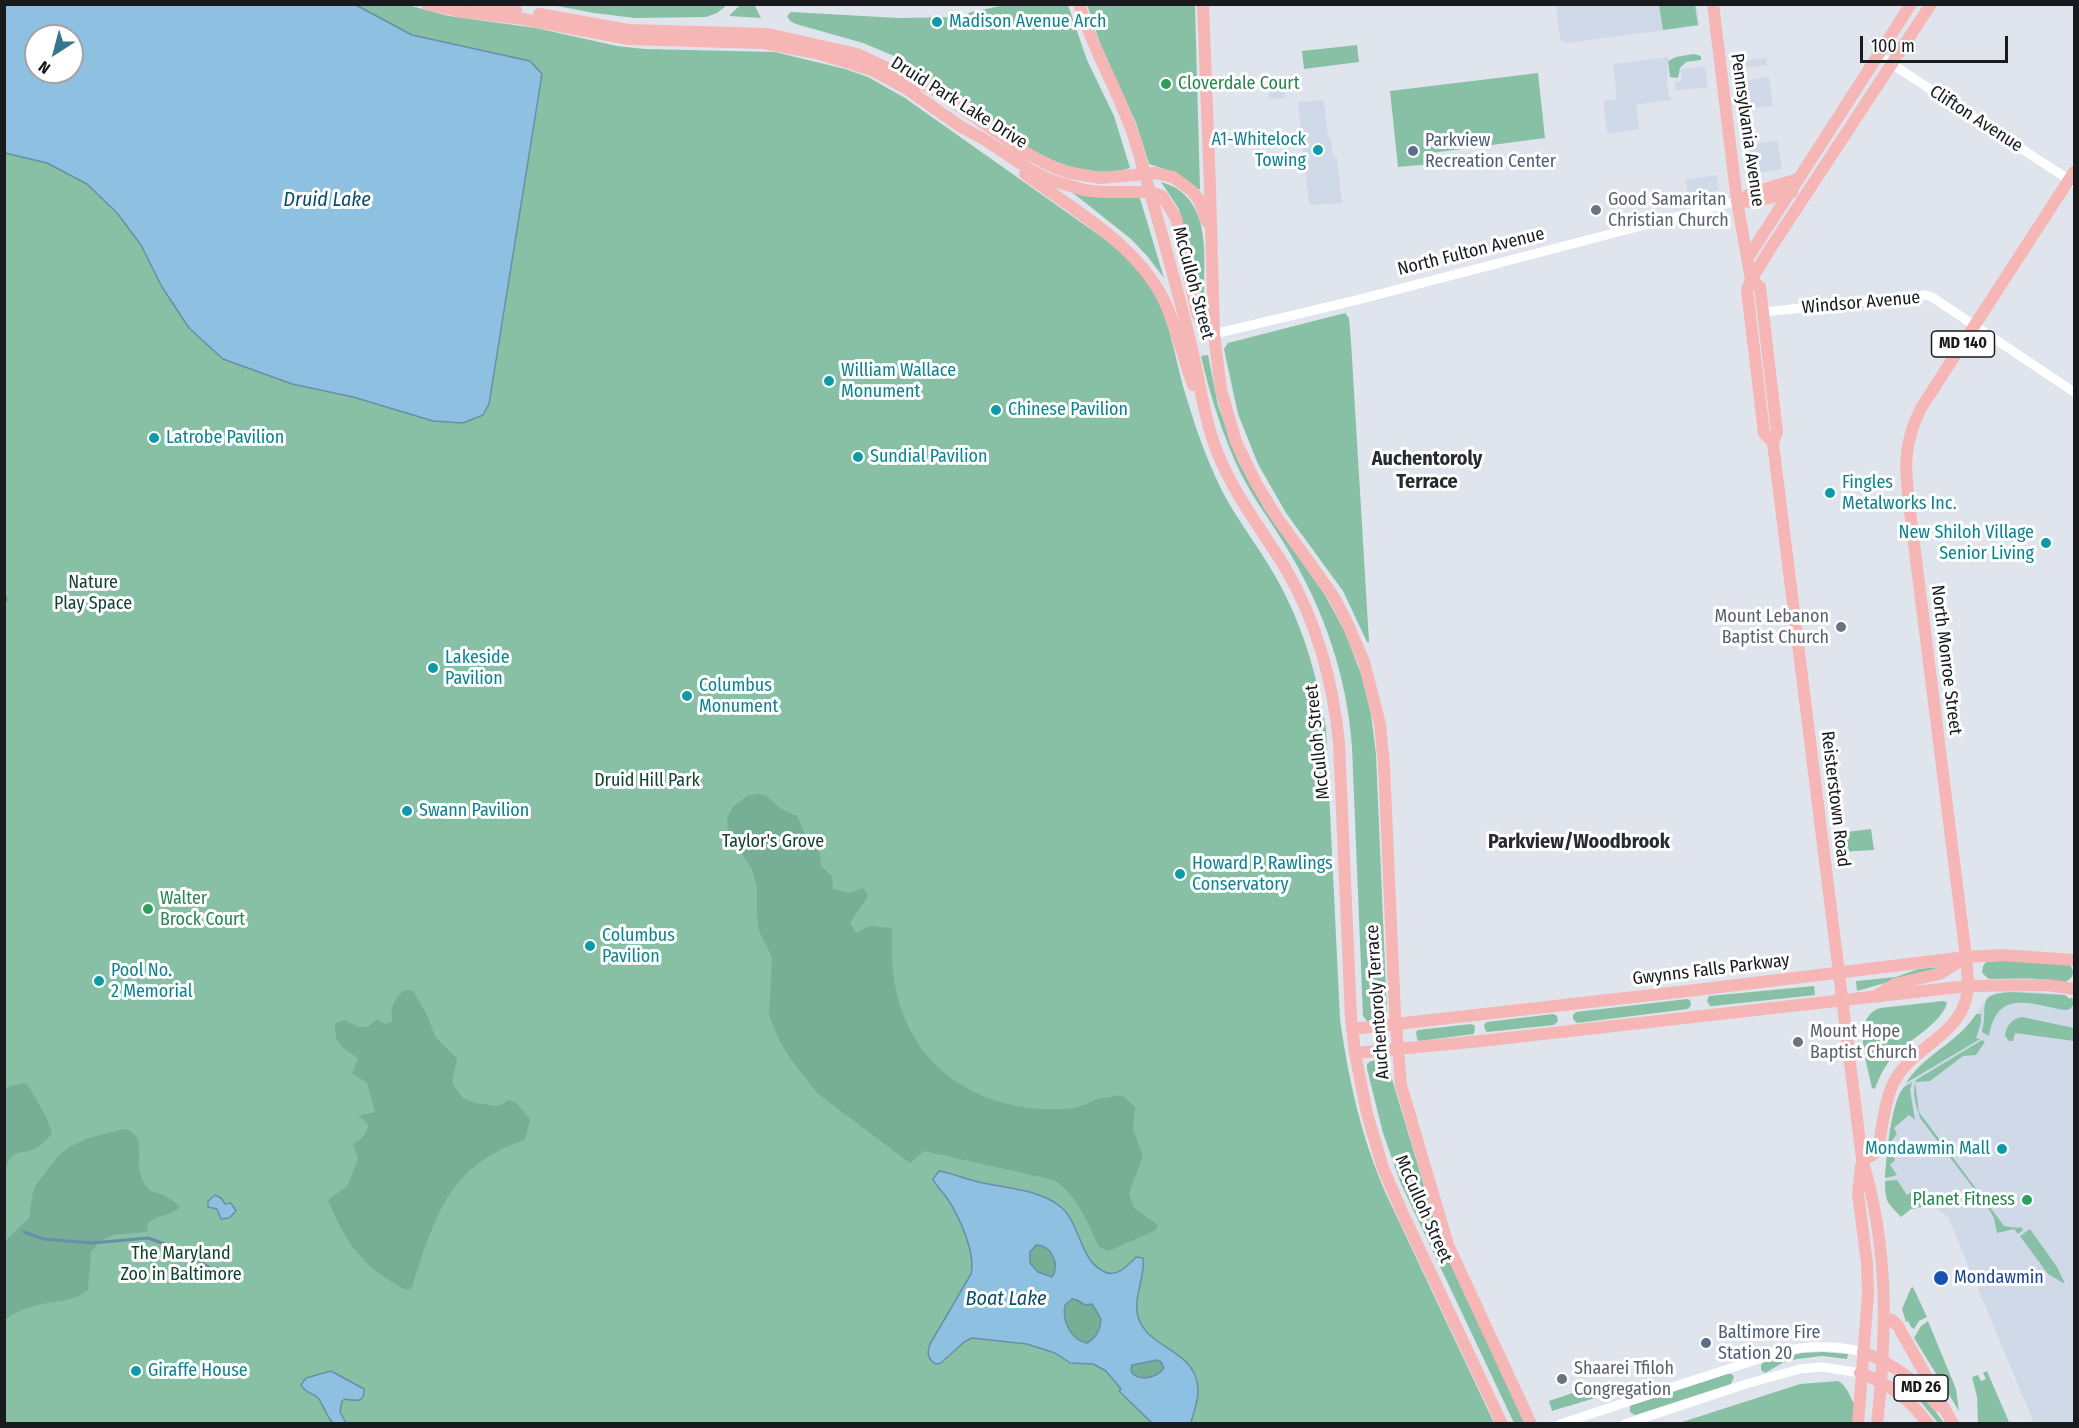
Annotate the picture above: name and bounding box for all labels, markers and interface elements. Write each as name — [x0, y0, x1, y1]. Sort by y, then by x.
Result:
place label: Madison Avenue Arch — [949, 11, 1106, 33]
marker: Madison Avenue Arch — [930, 15, 944, 29]
north arrow — [24, 24, 84, 84]
scale bar — [1863, 24, 2012, 62]
text: 100 m — [1871, 35, 1915, 57]
street label: Druid Park Lake Drive — [887, 52, 1031, 154]
street label: Pennsylvania Avenue — [1726, 52, 1768, 208]
text: N — [35, 57, 54, 78]
place label: Cloverdale Court — [1178, 73, 1300, 95]
marker: Cloverdale Court — [1159, 77, 1173, 91]
street label: Clifton Avenue — [1925, 81, 2027, 157]
place label: A1-Whitelock Towing — [1212, 129, 1306, 172]
place label: Parkview Recreation Center — [1425, 130, 1556, 172]
marker: A1-Whitelock Towing — [1311, 143, 1325, 157]
marker: Parkview Recreation Center — [1406, 144, 1420, 158]
water label: Druid Lake — [283, 188, 371, 212]
place label: Good Samaritan Christian Church — [1608, 189, 1729, 232]
marker: Good Samaritan Christian Church — [1589, 203, 1603, 217]
street label: North Fulton Avenue — [1395, 223, 1547, 281]
street label: McCulloh Street — [1168, 224, 1218, 342]
street label: Windsor Avenue — [1801, 287, 1921, 319]
road number: MD 140 — [1932, 331, 1994, 357]
place label: William Wallace Monument — [841, 360, 956, 403]
marker: William Wallace Monument — [822, 374, 836, 388]
place label: Chinese Pavilion — [1008, 399, 1128, 421]
marker: Chinese Pavilion — [989, 403, 1003, 417]
place label: Latrobe Pavilion — [166, 427, 284, 449]
marker: Latrobe Pavilion — [147, 431, 161, 445]
place label: Sundial Pavilion — [870, 446, 987, 468]
district label: Auchentoroly Terrace — [1372, 447, 1482, 494]
marker: Sundial Pavilion — [851, 450, 865, 464]
place label: Fingles Metalworks Inc. — [1842, 472, 1956, 514]
marker: Fingles Metalworks Inc. — [1823, 486, 1837, 500]
place label: New Shiloh Village Senior Living — [1899, 522, 2034, 564]
marker: New Shiloh Village Senior Living — [2039, 536, 2053, 550]
park label: Nature Play Space — [54, 572, 132, 614]
street label: North Monroe Street — [1926, 584, 1966, 736]
place label: Mount Lebanon Baptist Church — [1715, 606, 1829, 648]
marker: Mount Lebanon Baptist Church — [1834, 620, 1848, 634]
place label: Lakeside Pavilion — [445, 647, 510, 690]
marker: Lakeside Pavilion — [426, 661, 440, 675]
place label: Columbus Monument — [699, 675, 778, 718]
street label: McCulloh Street — [1301, 683, 1335, 801]
marker: Columbus Monument — [680, 689, 694, 703]
street label: Reisterstown Road — [1816, 730, 1854, 868]
park label: Druid Hill Park — [594, 770, 700, 792]
place label: Swann Pavilion — [419, 800, 529, 822]
marker: Swann Pavilion — [400, 804, 414, 818]
district label: Parkview/Woodbrook — [1488, 830, 1670, 854]
park label: Taylor's Grove — [722, 831, 824, 853]
place label: Howard P. Rawlings Conservatory — [1192, 853, 1333, 896]
marker: Howard P. Rawlings Conservatory — [1173, 867, 1187, 881]
place label: Walter Brock Court — [160, 888, 245, 930]
marker: Walter Brock Court — [141, 902, 155, 916]
street label: Auchentoroly Terrace — [1362, 924, 1394, 1080]
place label: Columbus Pavilion — [602, 925, 675, 968]
marker: Columbus Pavilion — [583, 939, 597, 953]
street label: Gwynns Falls Parkway — [1631, 950, 1791, 990]
place label: Pool No. 2 Memorial — [111, 960, 192, 1002]
marker: Pool No. 2 Memorial — [92, 974, 106, 988]
place label: Mount Hope Baptist Church — [1810, 1021, 1917, 1064]
marker: Mount Hope Baptist Church — [1791, 1035, 1805, 1049]
place label: Mondawmin Mall — [1865, 1138, 1990, 1160]
marker: Mondawmin Mall — [1995, 1142, 2009, 1156]
street label: McCulloh Street — [1390, 1152, 1456, 1266]
place label: Planet Fitness — [1912, 1189, 2015, 1211]
marker: Planet Fitness — [2020, 1193, 2034, 1207]
park label: The Maryland Zoo in Baltimore — [120, 1243, 242, 1286]
place label: Mondawmin — [1954, 1267, 2044, 1289]
marker: Mondawmin — [1932, 1269, 1950, 1287]
water label: Boat Lake — [965, 1287, 1047, 1311]
place label: Baltimore Fire Station 20 — [1718, 1322, 1820, 1364]
marker: Baltimore Fire Station 20 — [1699, 1336, 1713, 1350]
place label: Shaarei Tfiloh Congregation — [1574, 1358, 1674, 1400]
place label: Giraffe House — [148, 1360, 248, 1382]
marker: Giraffe House — [129, 1364, 143, 1378]
marker: Shaarei Tfiloh Congregation — [1555, 1372, 1569, 1386]
road number: MD 26 — [1894, 1375, 1948, 1401]

